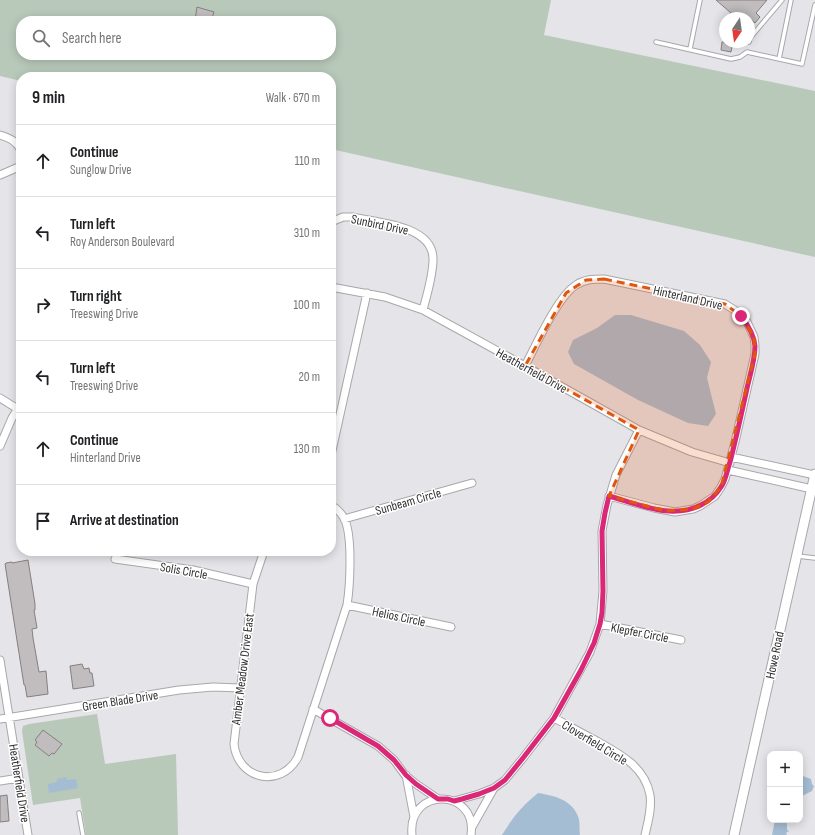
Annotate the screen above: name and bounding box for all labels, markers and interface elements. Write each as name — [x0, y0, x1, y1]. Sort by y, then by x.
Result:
north arrow — [719, 12, 755, 48]
search box — [16, 16, 336, 60]
icon: search — [30, 27, 52, 49]
text: Search here — [62, 29, 122, 48]
text: 9 min — [32, 88, 65, 108]
text: Walk · 670 m — [266, 90, 320, 106]
text: Continue — [70, 143, 119, 162]
icon: ahead — [32, 150, 54, 172]
text: 110 m — [295, 153, 320, 169]
text: Sunglow Drive — [70, 162, 132, 178]
street label: Sunbird Drive — [350, 211, 410, 239]
text: Turn left — [70, 215, 115, 234]
icon: left — [32, 222, 54, 244]
text: 310 m — [294, 225, 320, 241]
text: Roy Anderson Boulevard — [70, 234, 174, 250]
street label: Hinterland Drive — [652, 282, 724, 314]
text: Turn right — [70, 287, 122, 306]
icon: right — [32, 294, 54, 316]
text: 100 m — [293, 297, 320, 313]
text: Treeswing Drive — [70, 306, 138, 322]
route end — [732, 307, 750, 325]
street label: Heatherfield Drive — [493, 345, 570, 397]
text: Turn left — [70, 359, 115, 378]
icon: left — [32, 366, 54, 388]
text: 20 m — [298, 369, 320, 385]
text: Treeswing Drive — [70, 378, 138, 394]
text: Continue — [70, 431, 119, 450]
icon: ahead — [32, 438, 54, 460]
text: 130 m — [294, 441, 320, 457]
text: Hinterland Drive — [70, 450, 141, 466]
street label: Sunbeam Circle — [374, 485, 443, 519]
icon: arrive — [32, 510, 54, 532]
text: Arrive at destination — [70, 511, 179, 530]
street label: Solis Circle — [159, 559, 209, 583]
street label: Helios Circle — [371, 604, 427, 630]
street label: Amber Meadow Drive East — [228, 612, 258, 727]
street label: Klepfer Circle — [610, 620, 670, 646]
street label: Howe Road — [762, 630, 788, 680]
street label: Green Blade Drive — [81, 687, 159, 715]
route start — [321, 709, 339, 727]
street label: Cloverfield Circle — [559, 717, 630, 769]
street label: Heatherfield Drive — [5, 743, 33, 823]
map controls — [767, 751, 803, 823]
button: + — [767, 751, 803, 787]
button: − — [767, 787, 803, 823]

